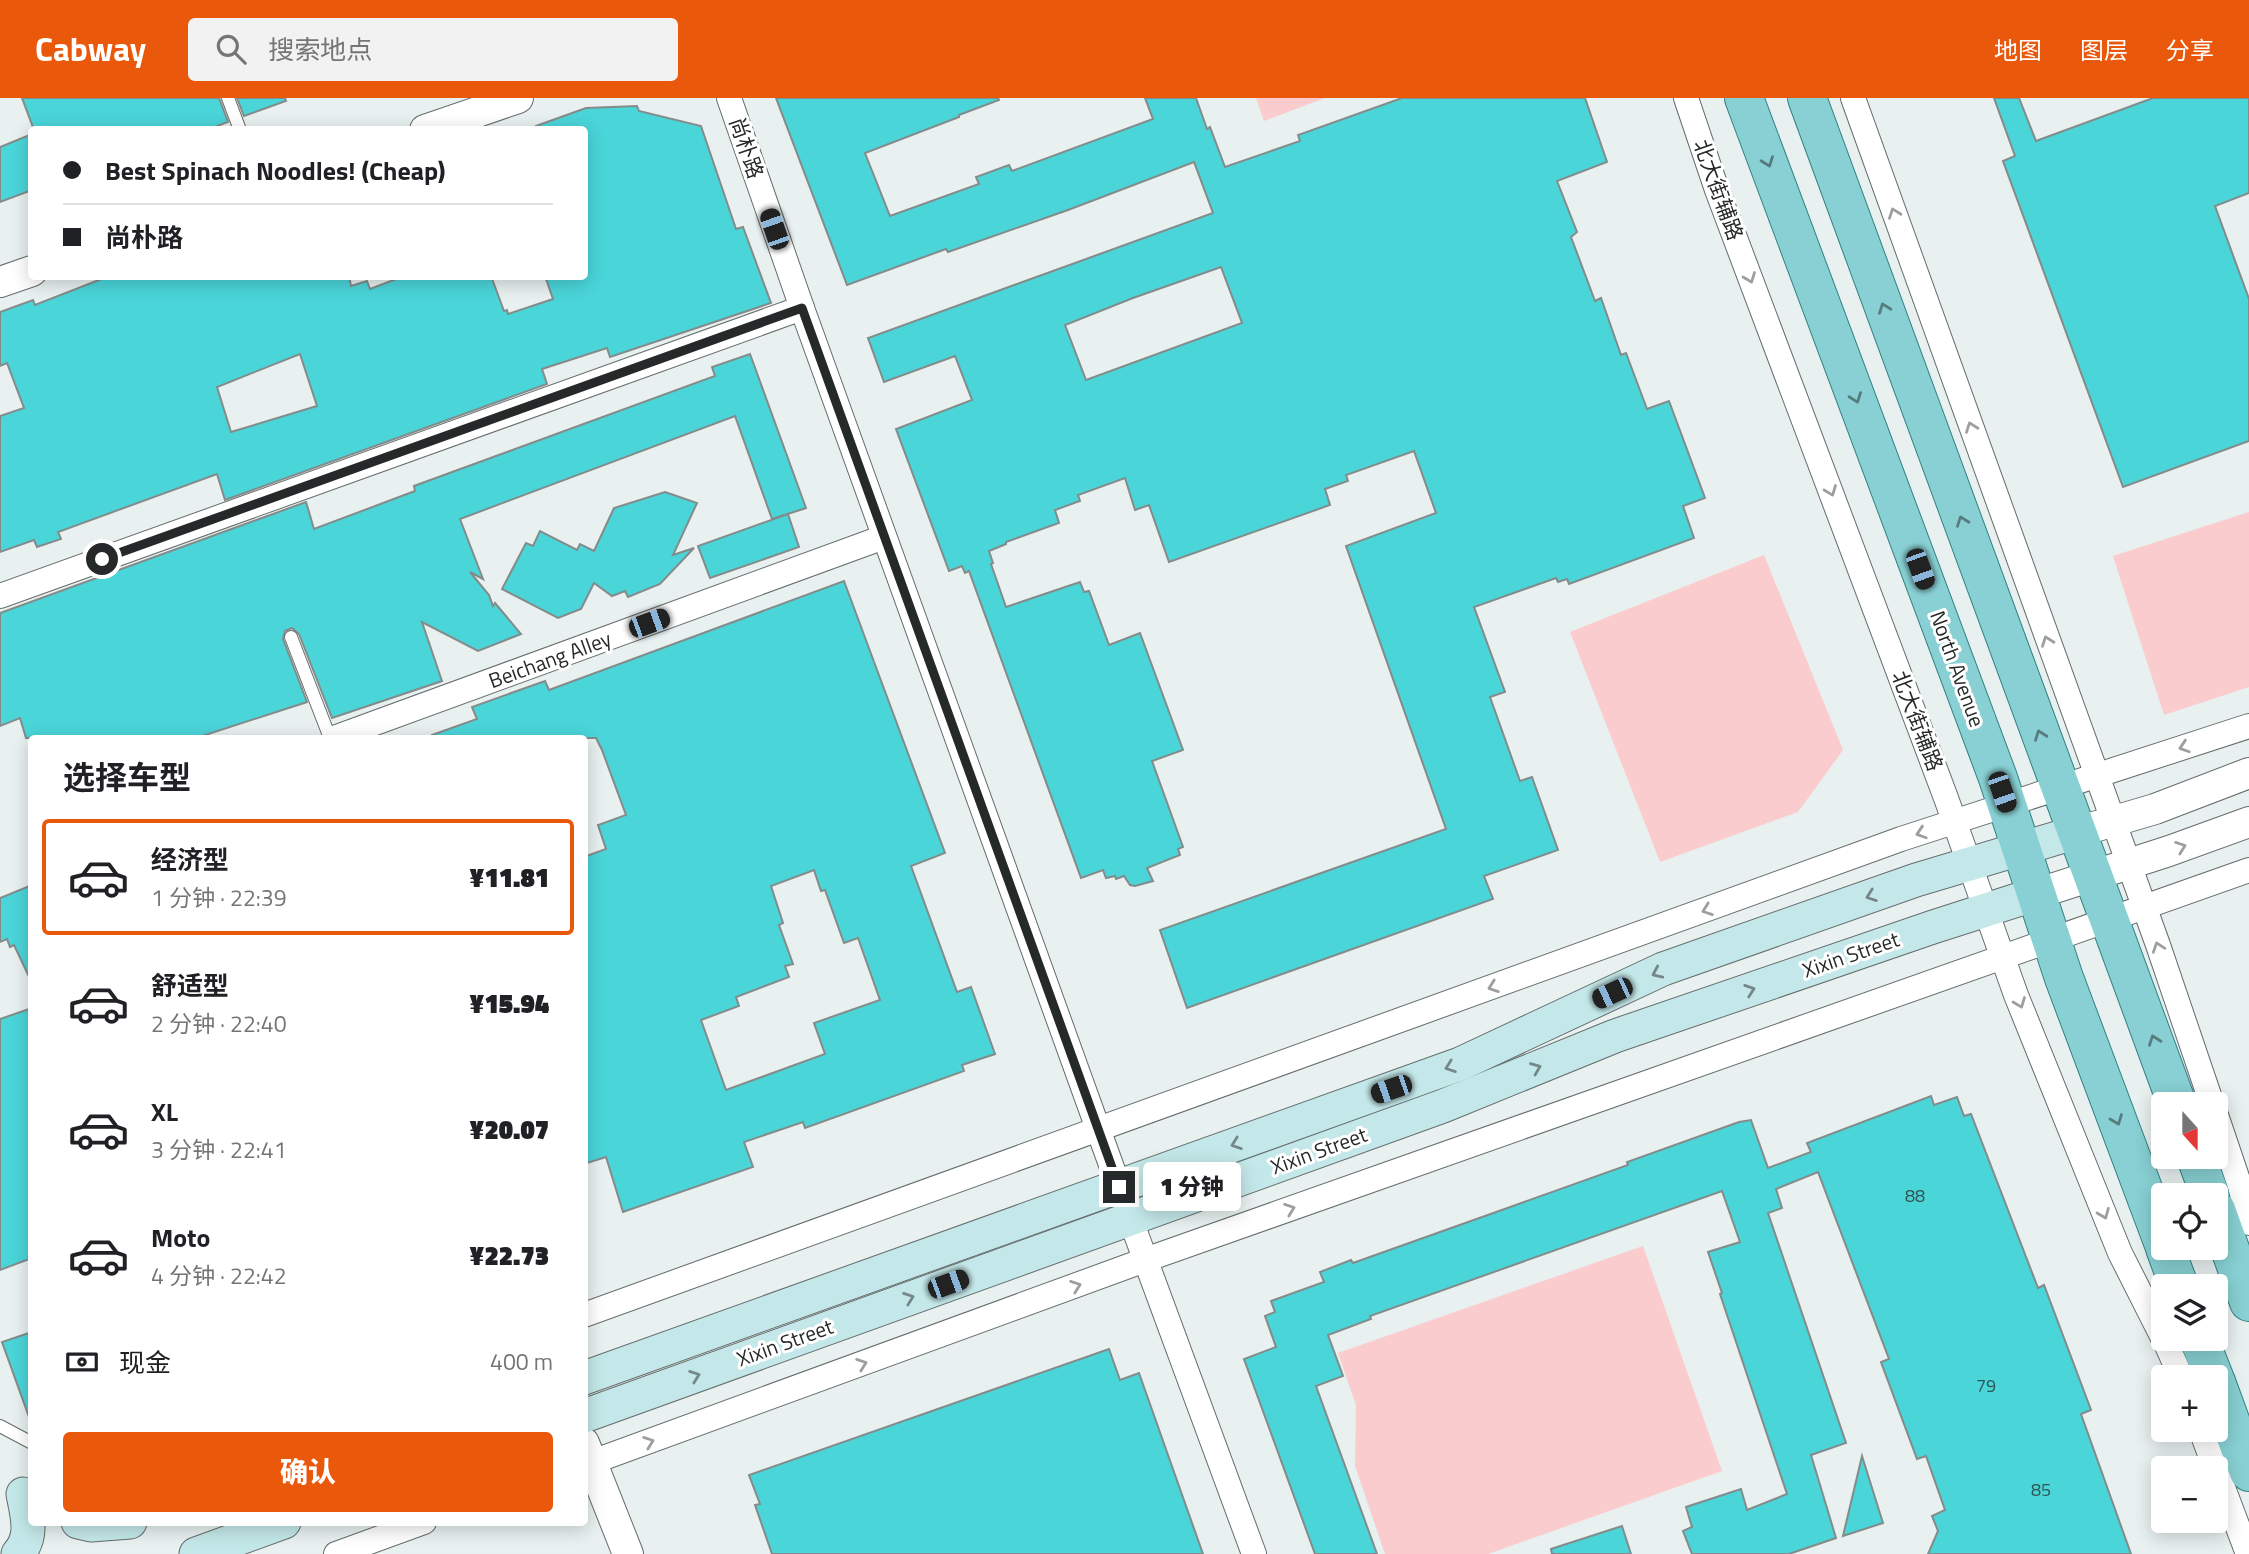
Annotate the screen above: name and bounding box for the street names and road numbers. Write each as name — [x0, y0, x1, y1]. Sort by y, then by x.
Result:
street label: 尚朴路 — [722, 113, 772, 183]
street label: 北大街辅路 — [1686, 135, 1752, 244]
street label: North Avenue — [1922, 606, 1994, 731]
street label: Beichang Alley — [484, 622, 616, 696]
street label: 北大街辅路 — [1884, 666, 1952, 775]
street label: Xixin Street — [1798, 922, 1904, 986]
street label: Xixin Street — [1266, 1118, 1372, 1182]
street label: Xixin Street — [732, 1310, 838, 1374]

